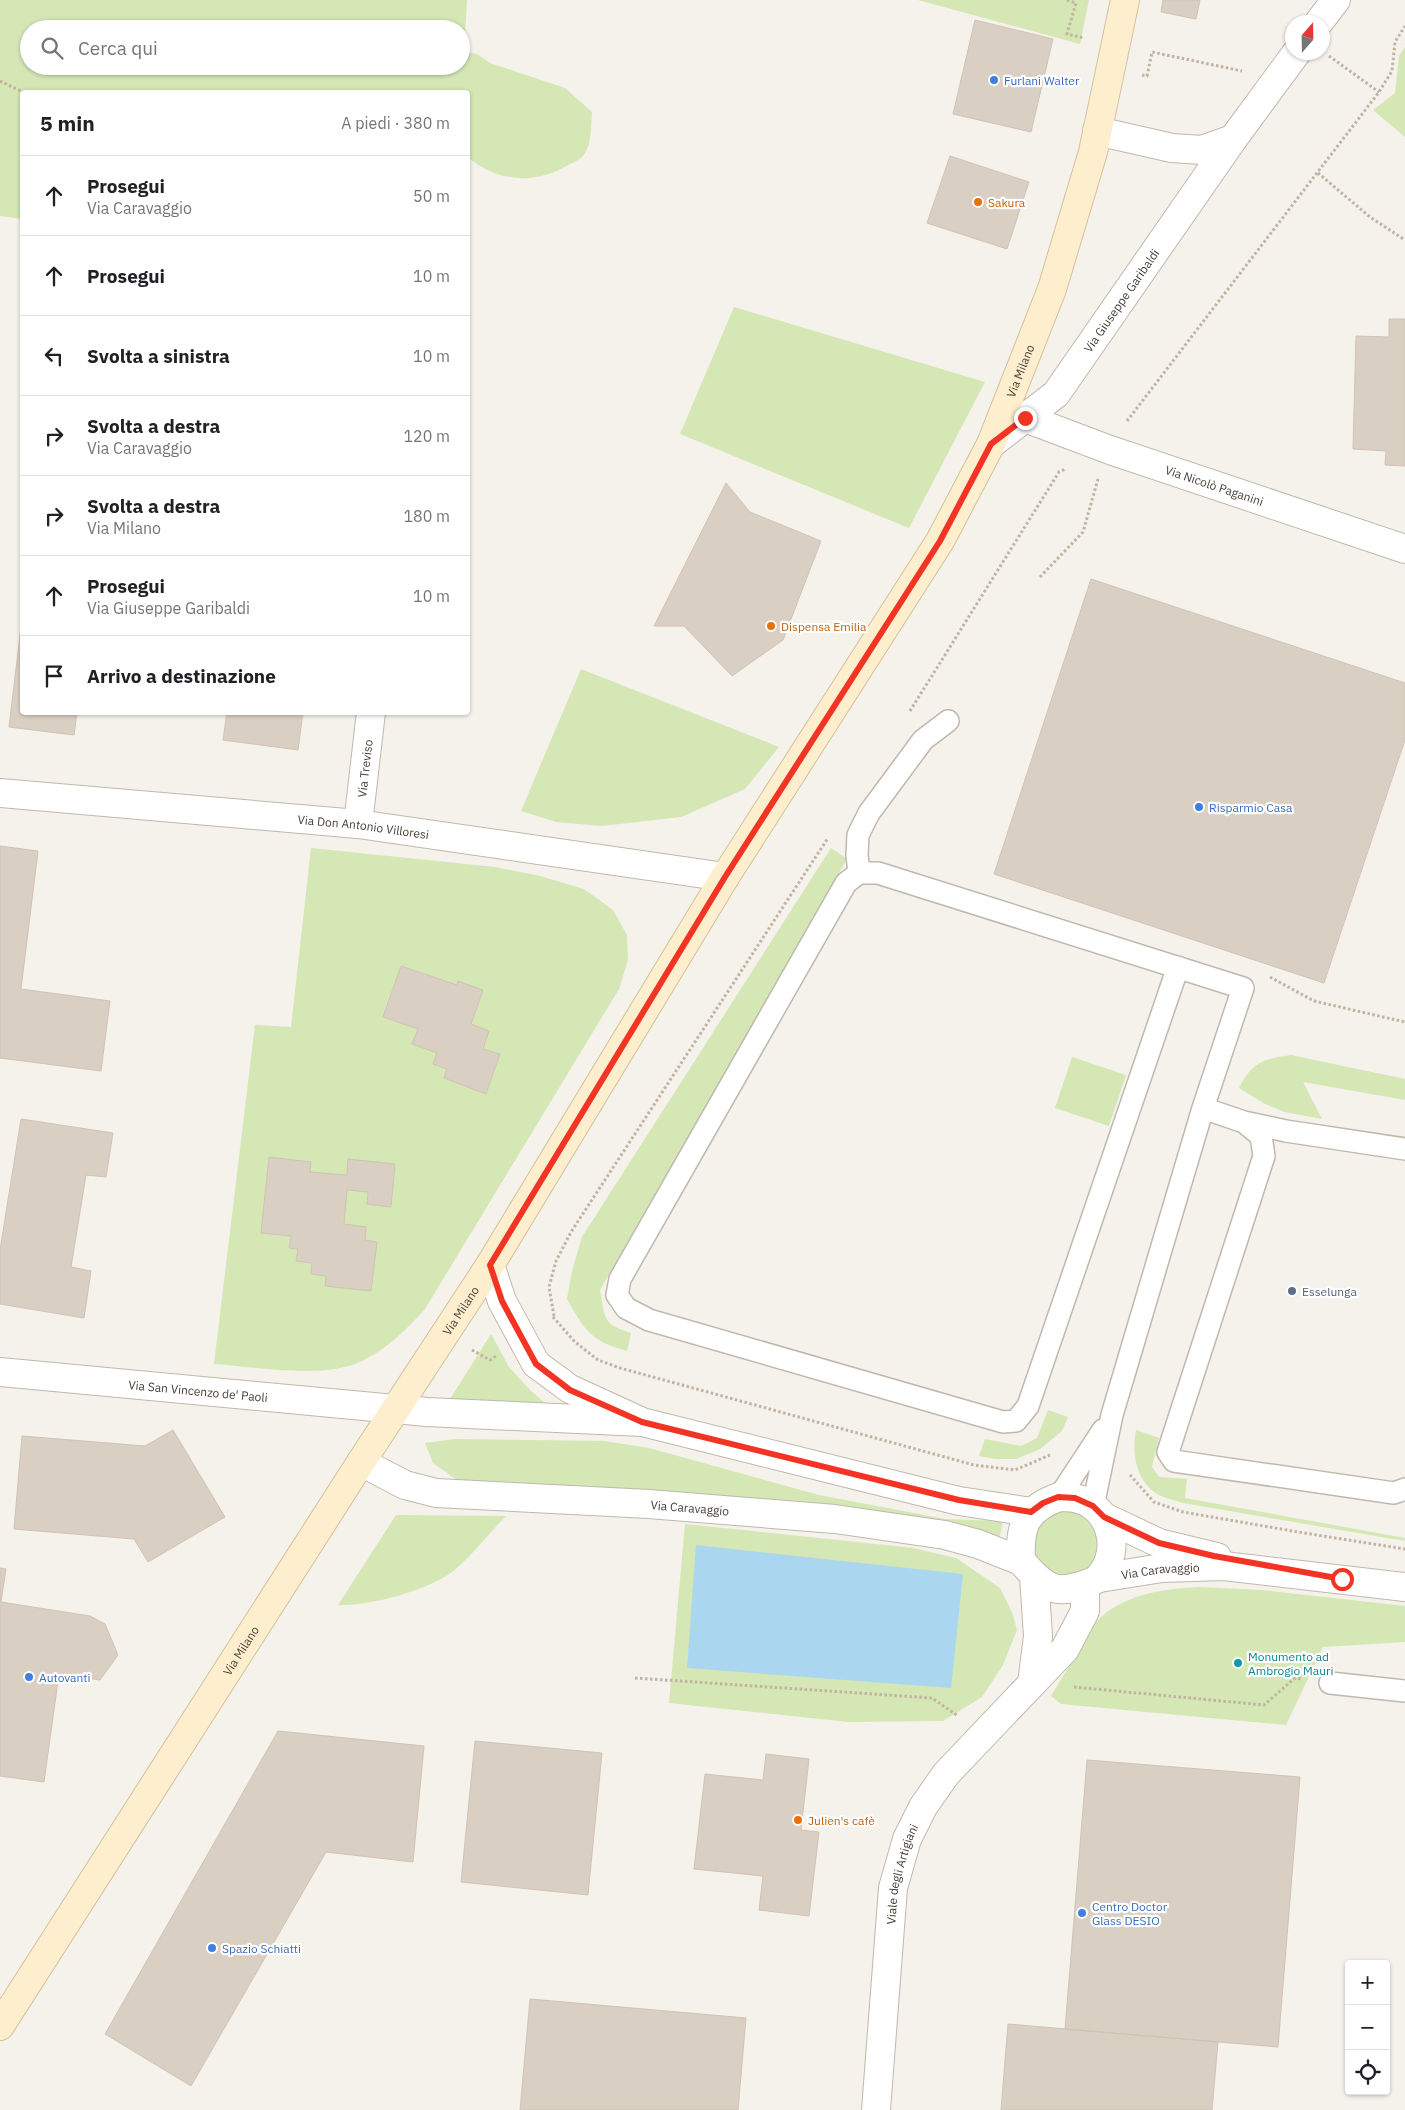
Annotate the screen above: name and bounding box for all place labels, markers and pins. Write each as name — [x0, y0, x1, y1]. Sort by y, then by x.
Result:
place label: Furlani Walter — [1004, 73, 1080, 88]
marker: Furlani Walter — [988, 74, 1000, 86]
place label: Sakura — [988, 195, 1026, 210]
marker: Sakura — [972, 196, 984, 208]
place label: Dispensa Emilia — [781, 619, 867, 634]
marker: Dispensa Emilia — [765, 620, 777, 632]
place label: Risparmio Casa — [1209, 800, 1293, 815]
marker: Risparmio Casa — [1193, 801, 1205, 813]
place label: Esselunga — [1302, 1284, 1357, 1299]
marker: Esselunga — [1286, 1285, 1298, 1297]
place label: Monumento ad Ambrogio Mauri — [1248, 1649, 1333, 1678]
marker: Monumento ad Ambrogio Mauri — [1232, 1657, 1244, 1669]
place label: Autovanti — [39, 1670, 91, 1685]
marker: Autovanti — [23, 1671, 35, 1683]
place label: Julien's cafè — [808, 1813, 875, 1828]
marker: Julien's cafè — [792, 1814, 804, 1826]
place label: Centro Doctor Glass DESIO — [1092, 1899, 1168, 1928]
marker: Centro Doctor Glass DESIO — [1076, 1907, 1088, 1919]
place label: Spazio Schiatti — [222, 1941, 301, 1956]
marker: Spazio Schiatti — [206, 1942, 218, 1954]

